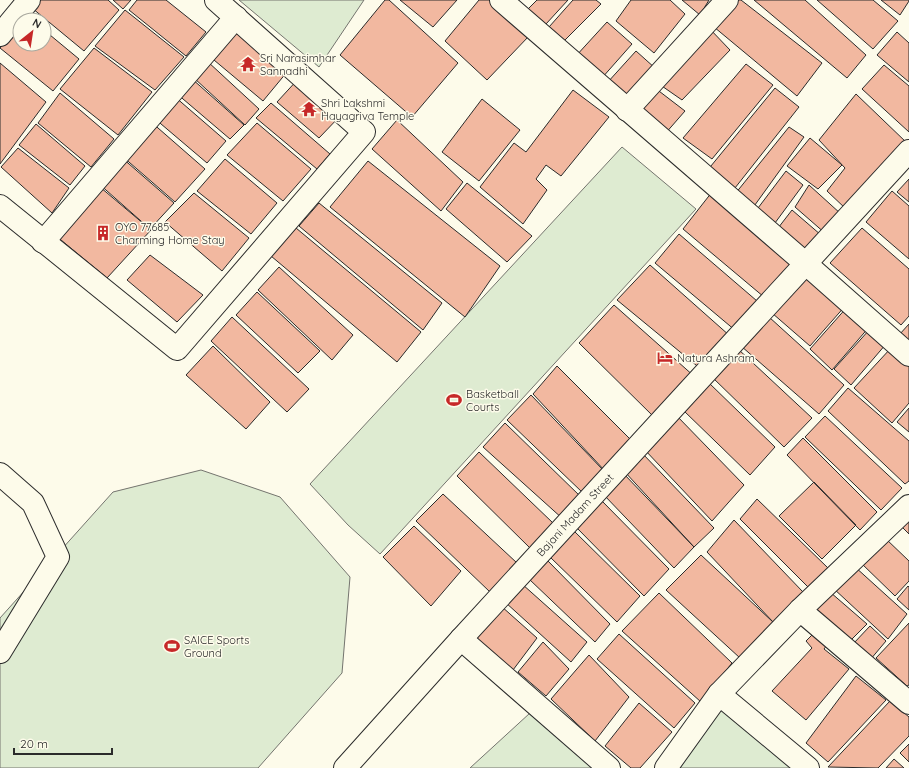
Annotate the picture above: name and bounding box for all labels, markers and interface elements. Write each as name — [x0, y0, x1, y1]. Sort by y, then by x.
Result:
north arrow — [12, 12, 52, 52]
text: N — [30, 15, 44, 31]
place label: Sri Narasimhar Sannadhi — [260, 51, 337, 78]
temple icon: Sri Narasimhar Sannadhi — [239, 55, 257, 73]
place label: Shri Lakshmi Hayagriva Temple — [321, 96, 414, 123]
temple icon: Shri Lakshmi Hayagriva Temple — [300, 100, 318, 118]
place label: OYO 77685 Charming Home Stay — [115, 220, 225, 247]
building icon: OYO 77685 Charming Home Stay — [94, 224, 112, 242]
hotel icon: Natura Ashram — [656, 349, 674, 367]
place label: Natura Ashram — [677, 351, 755, 365]
place label: Basketball Courts — [466, 387, 519, 414]
sports icon: Basketball Courts — [445, 391, 463, 409]
street label: Bajani Madam Street — [533, 470, 617, 559]
place label: SAICE Sports Ground — [184, 633, 249, 660]
sports icon: SAICE Sports Ground — [163, 637, 181, 655]
scale bar — [14, 730, 112, 756]
text: 20 m — [20, 736, 48, 751]

